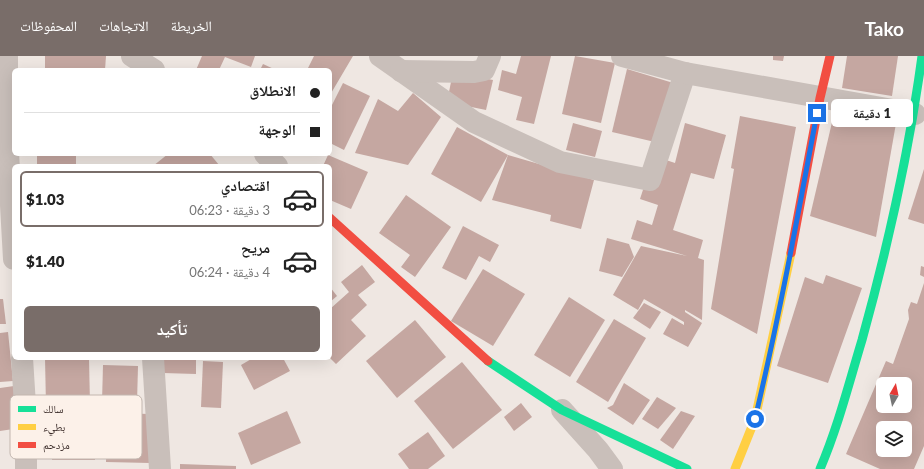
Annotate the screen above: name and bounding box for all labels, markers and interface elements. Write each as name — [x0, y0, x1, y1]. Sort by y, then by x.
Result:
text: المحفوظات — [20, 17, 77, 34]
text: الاتجاهات — [99, 17, 149, 34]
text: الخريطة — [171, 17, 212, 34]
text: Tako — [864, 17, 904, 40]
text: الانطلاق — [250, 81, 296, 99]
callout: 1 دقيقة — [831, 99, 913, 127]
route end — [808, 104, 826, 122]
text: 1 دقيقة — [853, 105, 891, 121]
text: الوجهة — [258, 120, 296, 138]
text: اقتصادي — [221, 176, 270, 194]
icon: car — [282, 181, 318, 217]
text: $1.03 — [26, 190, 64, 208]
text: 3 دقيقة · 06:23 — [189, 202, 270, 218]
text: مريح — [241, 238, 270, 256]
icon: car — [282, 243, 318, 279]
text: $1.40 — [26, 252, 64, 270]
text: 4 دقيقة · 06:24 — [189, 264, 270, 280]
button: تأكيد — [24, 306, 320, 352]
north arrow — [876, 377, 912, 413]
map controls — [876, 377, 912, 457]
legend — [10, 395, 142, 459]
text: سالك — [43, 402, 63, 415]
route start — [746, 410, 764, 428]
text: بطيء — [43, 420, 65, 436]
button: layers — [876, 421, 912, 457]
text: مزدحم — [43, 438, 70, 453]

